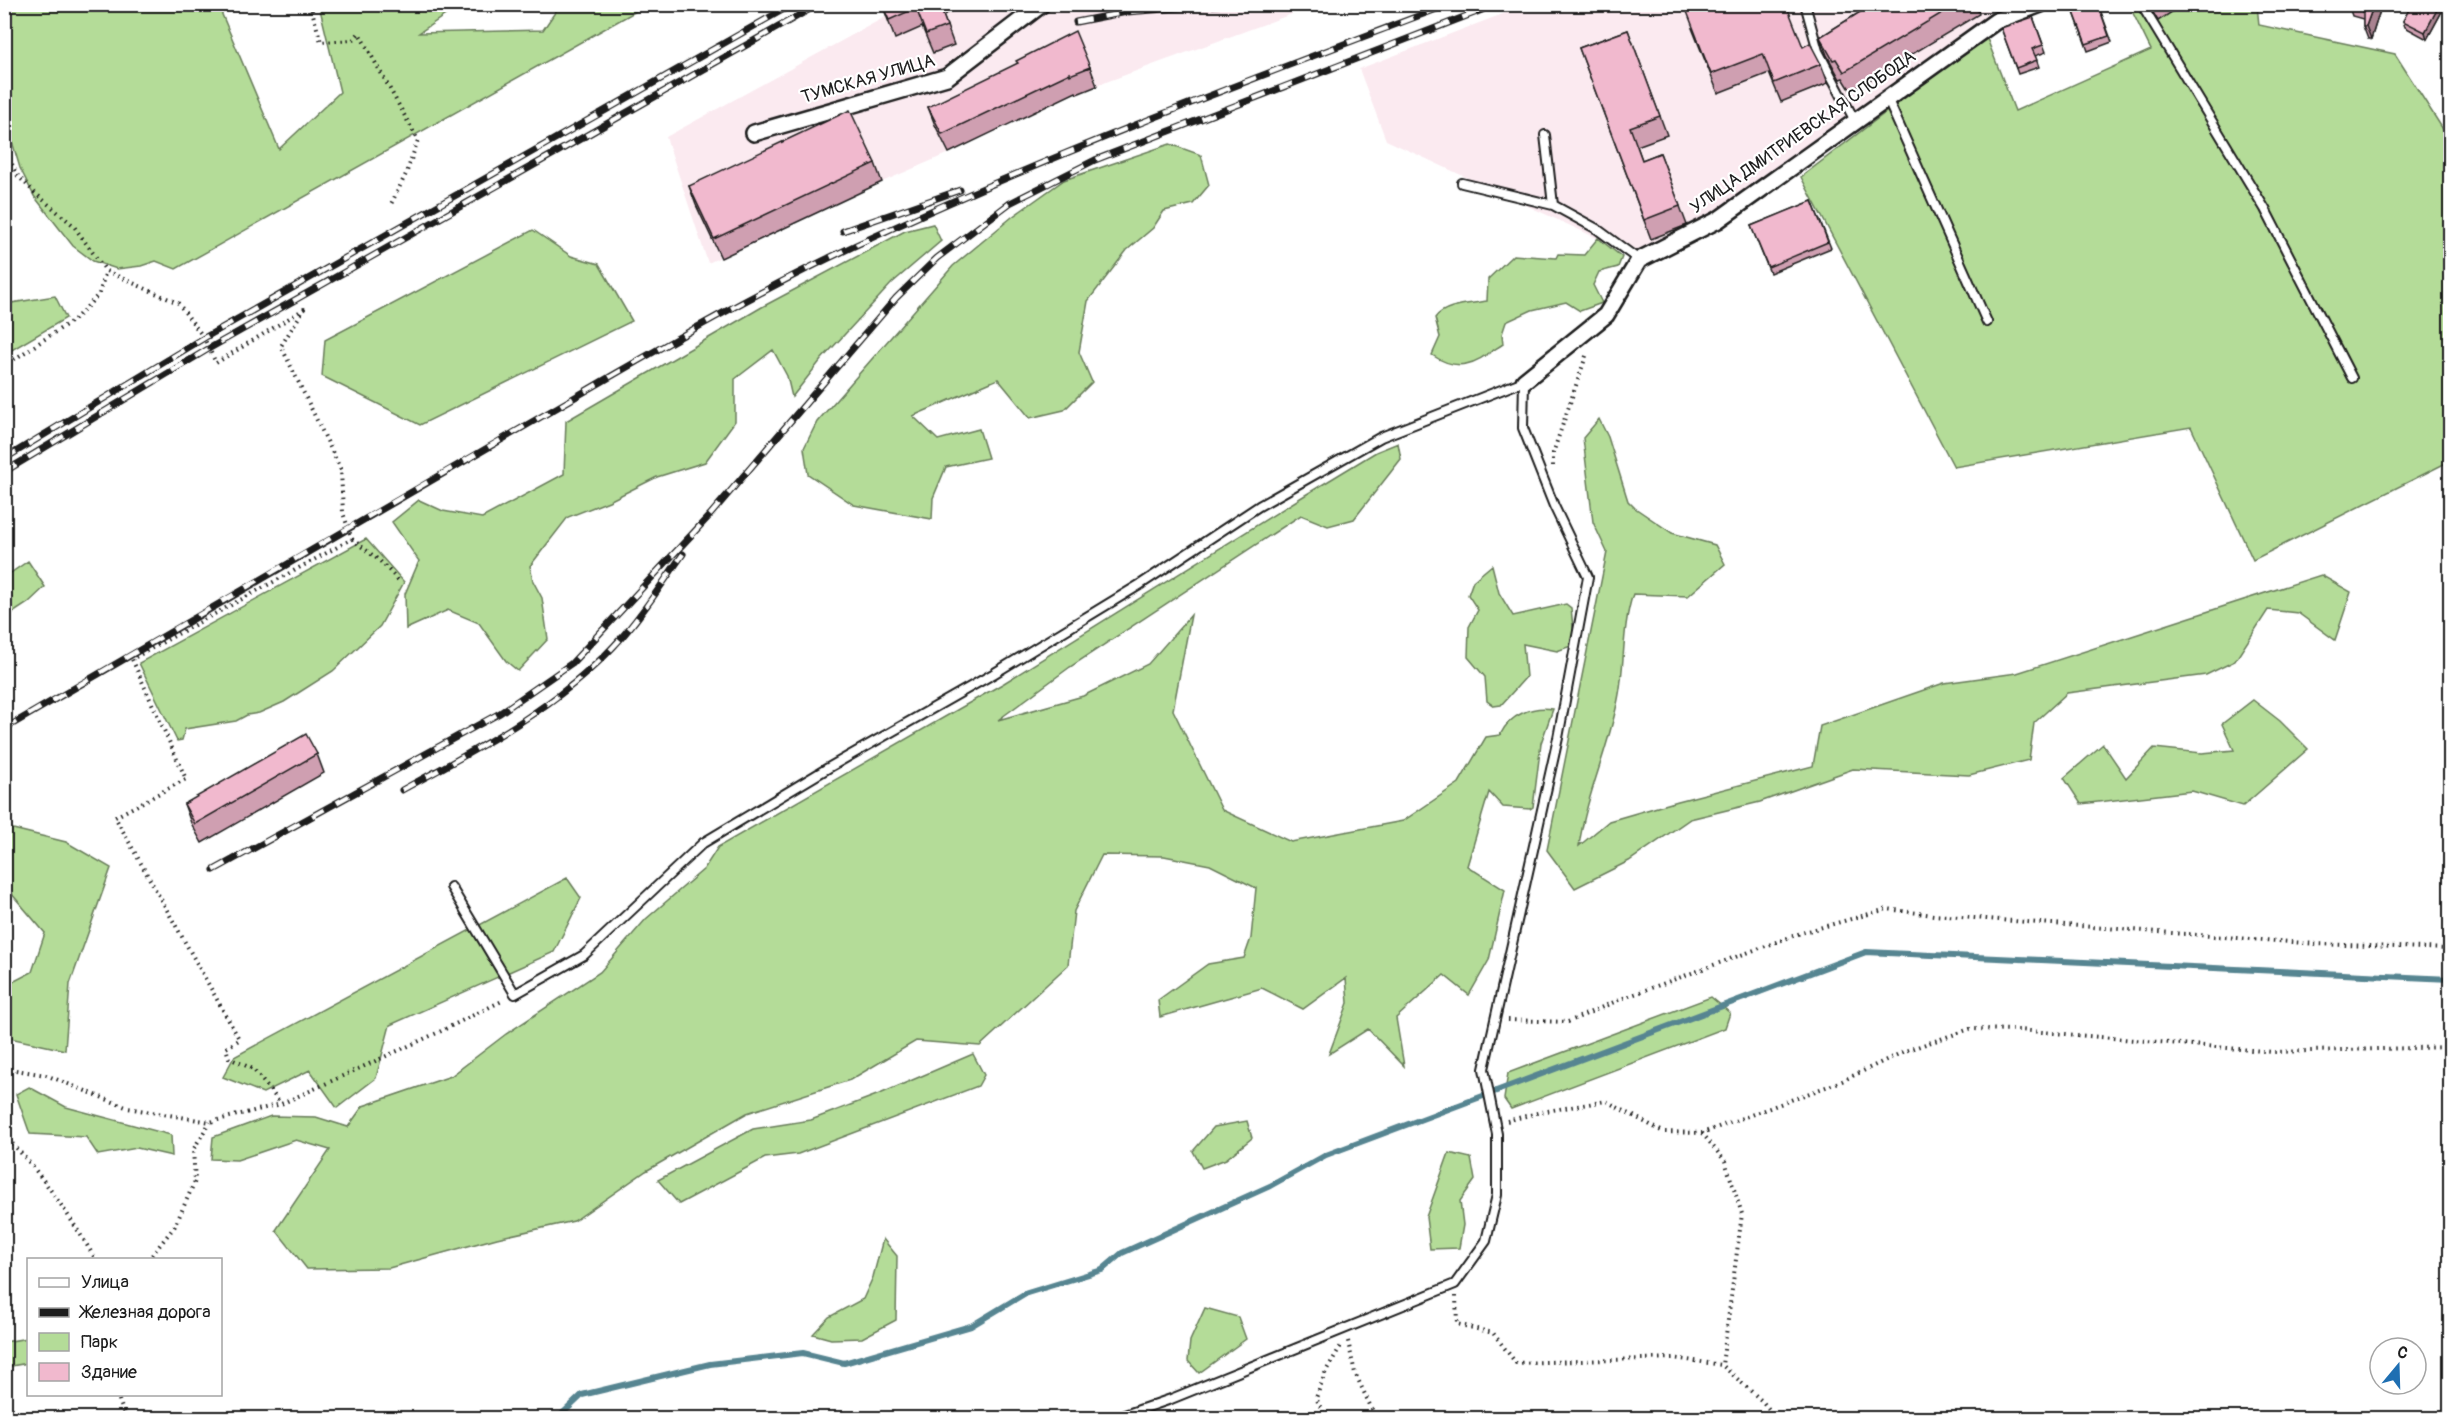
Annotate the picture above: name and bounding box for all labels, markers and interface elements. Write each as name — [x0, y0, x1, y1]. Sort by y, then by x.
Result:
street label: УЛИЦА ДМИТРИЕВСКАЯ СЛОБОДА — [1686, 45, 1920, 219]
street label: ТУМСКАЯ УЛИЦА — [798, 49, 938, 109]
legend — [27, 1258, 222, 1396]
text: Улица — [81, 1271, 129, 1294]
text: Железная дорога — [78, 1301, 211, 1324]
text: Парк — [81, 1331, 118, 1354]
north arrow — [2368, 1336, 2428, 1396]
text: С — [2395, 1342, 2411, 1364]
text: Здание — [81, 1361, 137, 1384]

